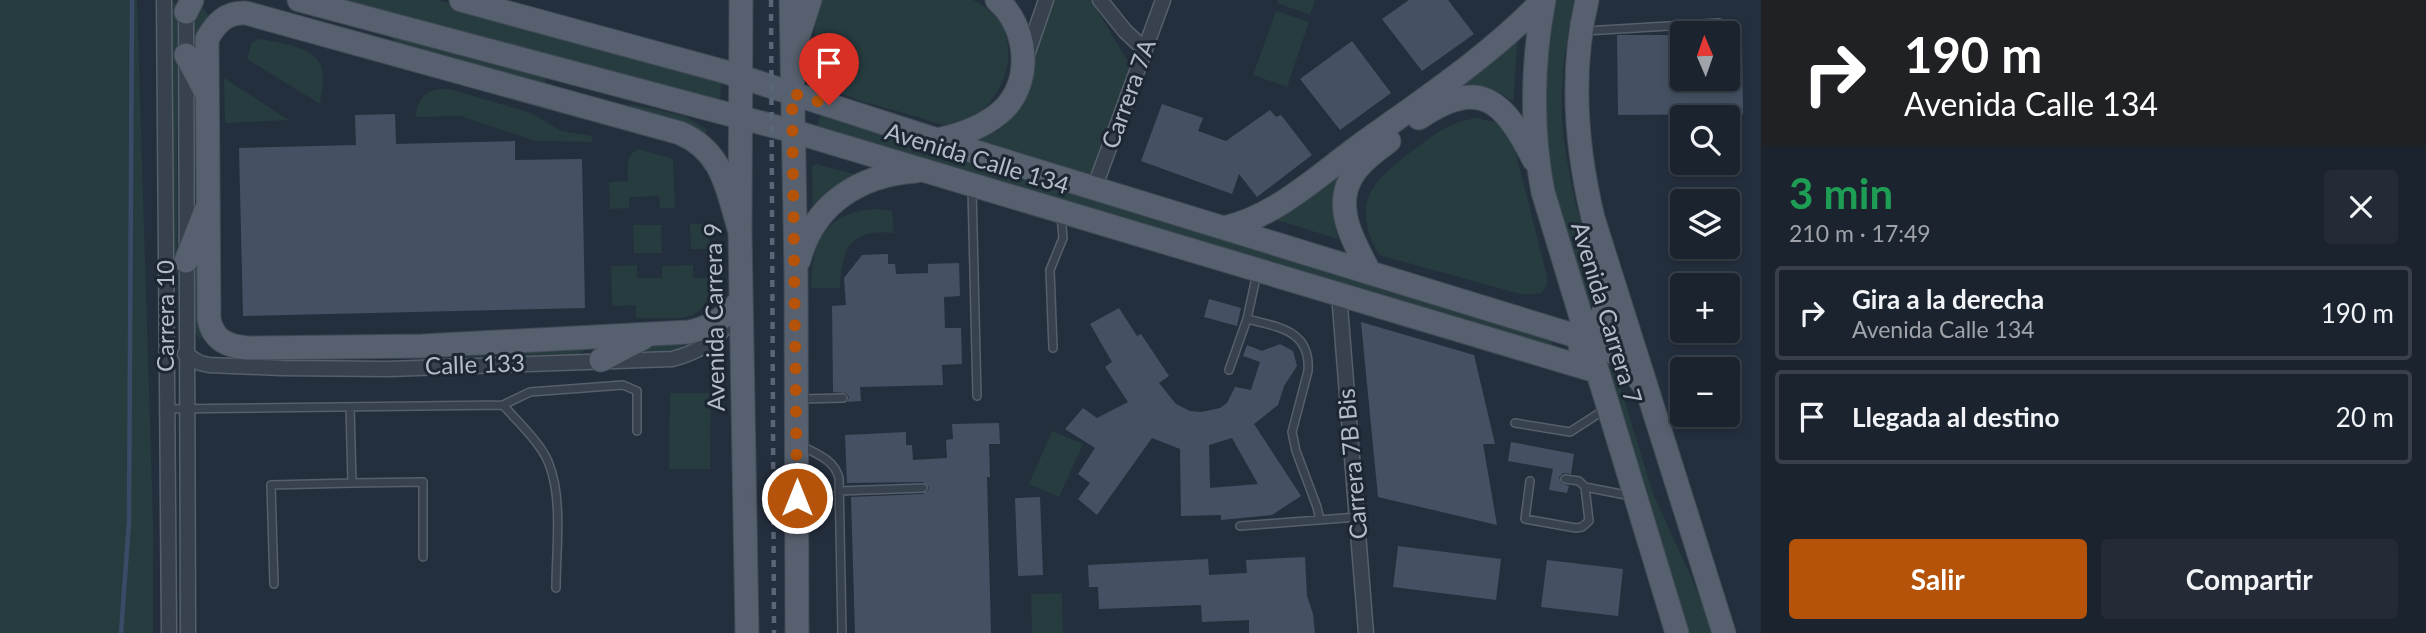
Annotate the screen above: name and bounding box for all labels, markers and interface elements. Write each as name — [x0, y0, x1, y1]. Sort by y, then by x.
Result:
north arrow — [1670, 21, 1740, 91]
map controls — [1670, 21, 1740, 427]
text: 190 m — [1904, 25, 2042, 83]
icon: right — [1789, 28, 1880, 119]
pin — [799, 33, 859, 105]
street label: Carrera 7A — [1094, 34, 1161, 152]
icon: arrive — [810, 44, 848, 82]
text: Avenida Calle 134 — [1904, 84, 2158, 123]
button: search — [1670, 105, 1740, 175]
street label: Avenida Calle 134 — [882, 116, 1073, 199]
text: 3 min — [1789, 168, 1893, 218]
button: close — [2324, 170, 2398, 244]
button: layers — [1670, 189, 1740, 259]
street label: Avenida Carrera 7 — [1566, 218, 1649, 407]
text: 210 m · 17:49 — [1789, 219, 1931, 247]
street label: Avenida Carrera 9 — [697, 222, 730, 412]
street label: Carrera 10 — [150, 260, 179, 372]
button: + — [1670, 273, 1740, 343]
text: Gira a la derecha — [1852, 283, 2044, 315]
icon: right — [1793, 294, 1831, 332]
text: 190 m — [2321, 297, 2394, 329]
text: Avenida Calle 134 — [1852, 315, 2035, 343]
street label: Calle 133 — [425, 347, 525, 380]
button: − — [1670, 357, 1740, 427]
street label: Carrera 7B Bis — [1330, 388, 1373, 541]
icon: arrive — [1793, 398, 1831, 436]
text: Llegada al destino — [1852, 401, 2059, 433]
text: 20 m — [2336, 401, 2394, 433]
position arrow — [760, 461, 834, 535]
button: Salir — [1789, 539, 2087, 619]
button: Compartir — [2101, 539, 2398, 619]

